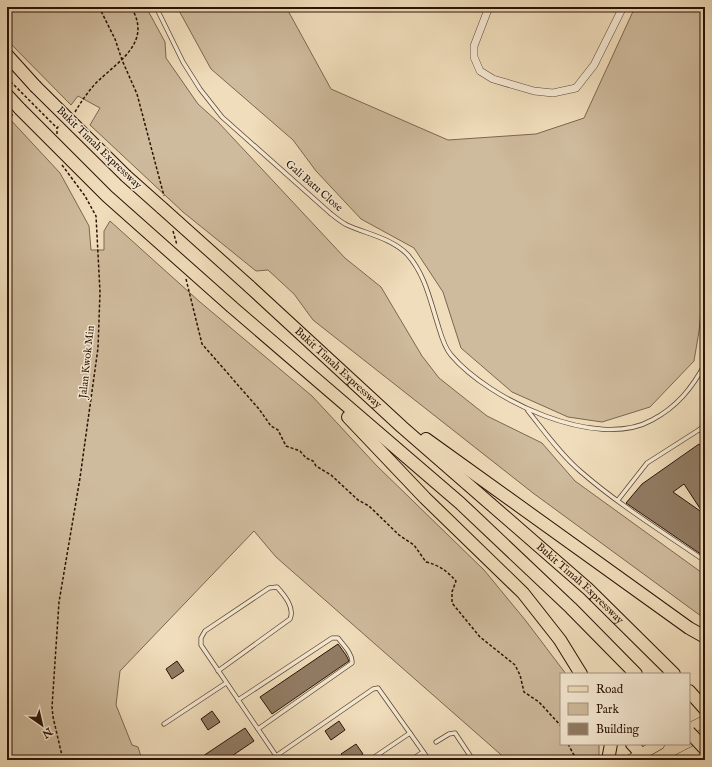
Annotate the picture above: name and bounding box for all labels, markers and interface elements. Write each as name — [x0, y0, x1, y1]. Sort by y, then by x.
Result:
street label: Bukit Timah Expressway — [53, 104, 145, 193]
street label: Gali Batu Close — [282, 157, 346, 215]
street label: Bukit Timah Expressway — [291, 324, 385, 412]
street label: Jalan Kwok Min — [76, 325, 98, 401]
street label: Bukit Timah Expressway — [533, 540, 627, 627]
legend — [560, 673, 690, 745]
text: Road — [596, 682, 624, 697]
text: Park — [596, 702, 619, 717]
north arrow — [22, 705, 62, 745]
text: Building — [596, 722, 640, 737]
text: N — [39, 723, 56, 741]

